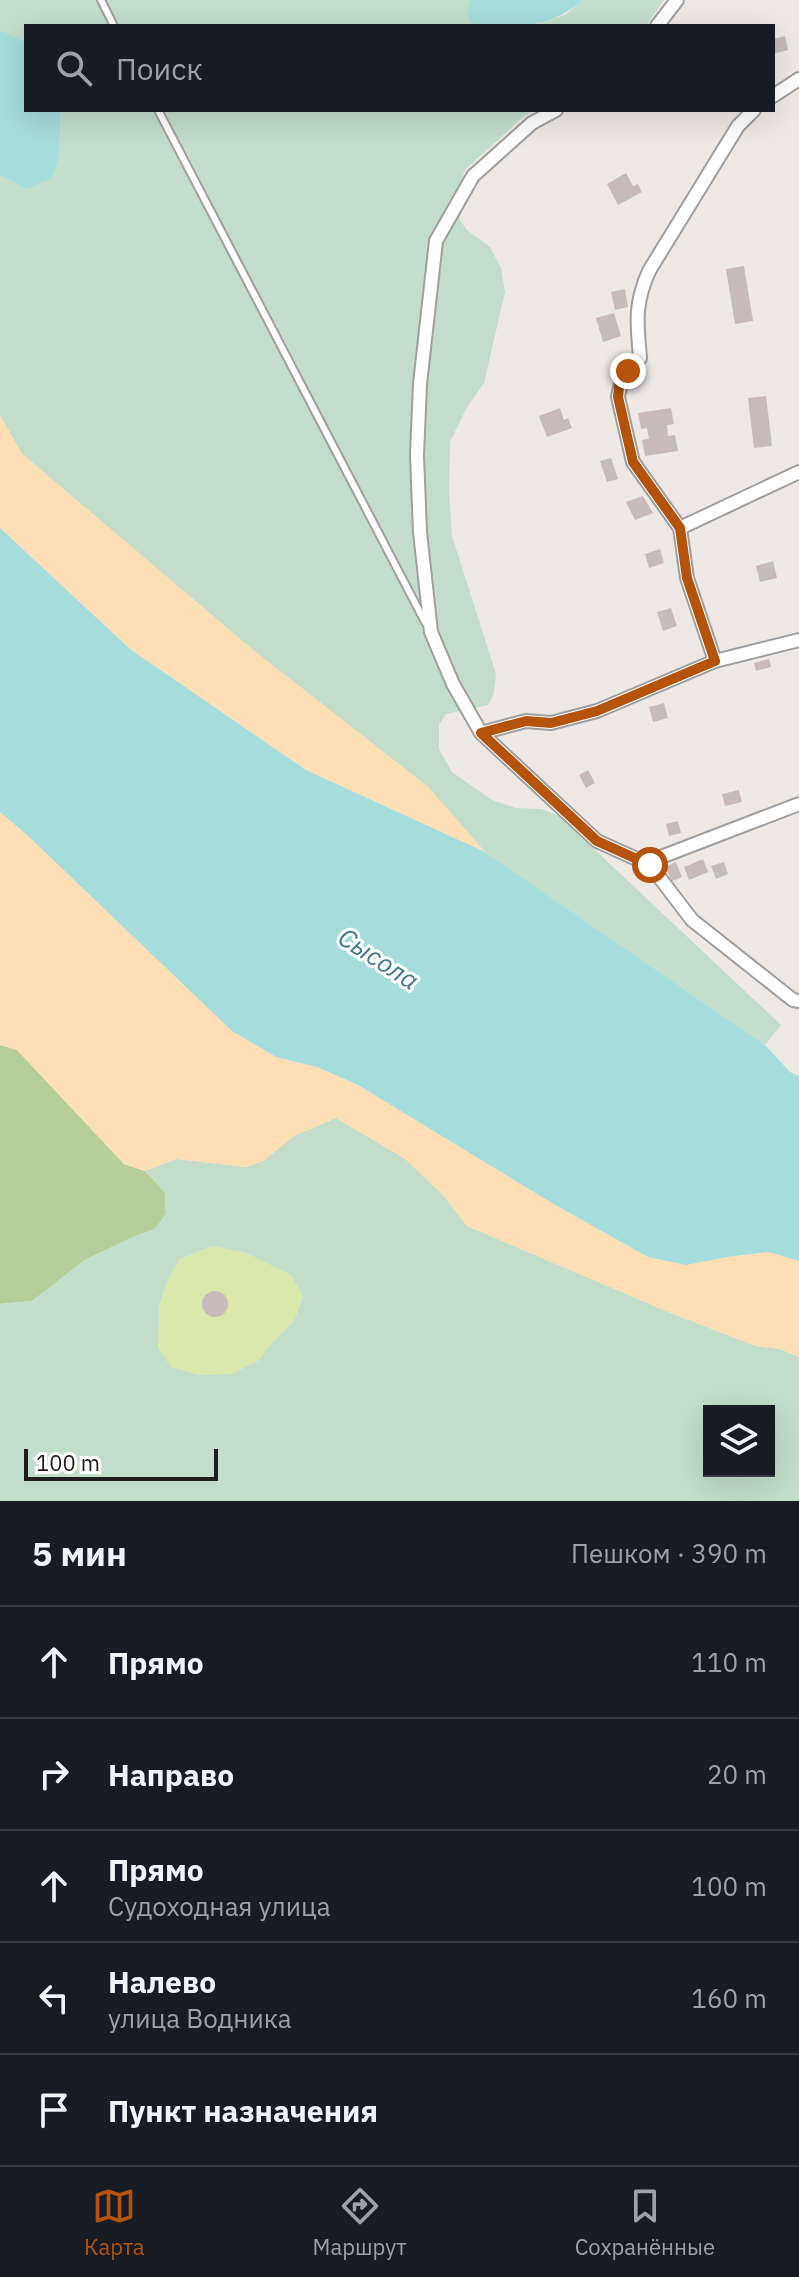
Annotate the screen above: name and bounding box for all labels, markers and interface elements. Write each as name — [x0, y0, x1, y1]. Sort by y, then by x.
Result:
search box — [24, 24, 775, 112]
icon: search — [52, 46, 96, 90]
text: Поиск — [116, 49, 203, 88]
route end — [610, 353, 646, 389]
route start — [632, 847, 668, 883]
water label: Сысола — [332, 919, 426, 997]
map controls — [703, 1405, 775, 1477]
button: layers — [703, 1405, 775, 1477]
scale bar — [24, 1445, 218, 1481]
text: 100 m — [36, 1448, 100, 1477]
text: 5 мин — [32, 1531, 127, 1575]
text: Пешком · 390 m — [571, 1536, 767, 1570]
icon: ahead — [32, 1640, 76, 1684]
text: Прямо — [108, 1643, 204, 1682]
text: 110 m — [691, 1645, 767, 1679]
icon: right — [32, 1752, 76, 1796]
text: Направо — [108, 1755, 234, 1794]
text: 20 m — [707, 1757, 767, 1791]
text: Прямо — [108, 1850, 204, 1889]
icon: ahead — [32, 1864, 76, 1908]
text: 100 m — [691, 1869, 767, 1903]
text: Судоходная улица — [108, 1889, 331, 1923]
text: Налево — [108, 1962, 216, 2001]
icon: left — [32, 1976, 76, 2020]
text: 160 m — [691, 1981, 767, 2015]
text: улица Водника — [108, 2001, 292, 2035]
icon: arrive — [32, 2088, 76, 2132]
text: Пункт назначения — [108, 2091, 378, 2130]
tab: Карта — [84, 2184, 145, 2261]
tab: Маршрут — [313, 2184, 407, 2261]
tab: Сохранённые — [575, 2184, 715, 2261]

